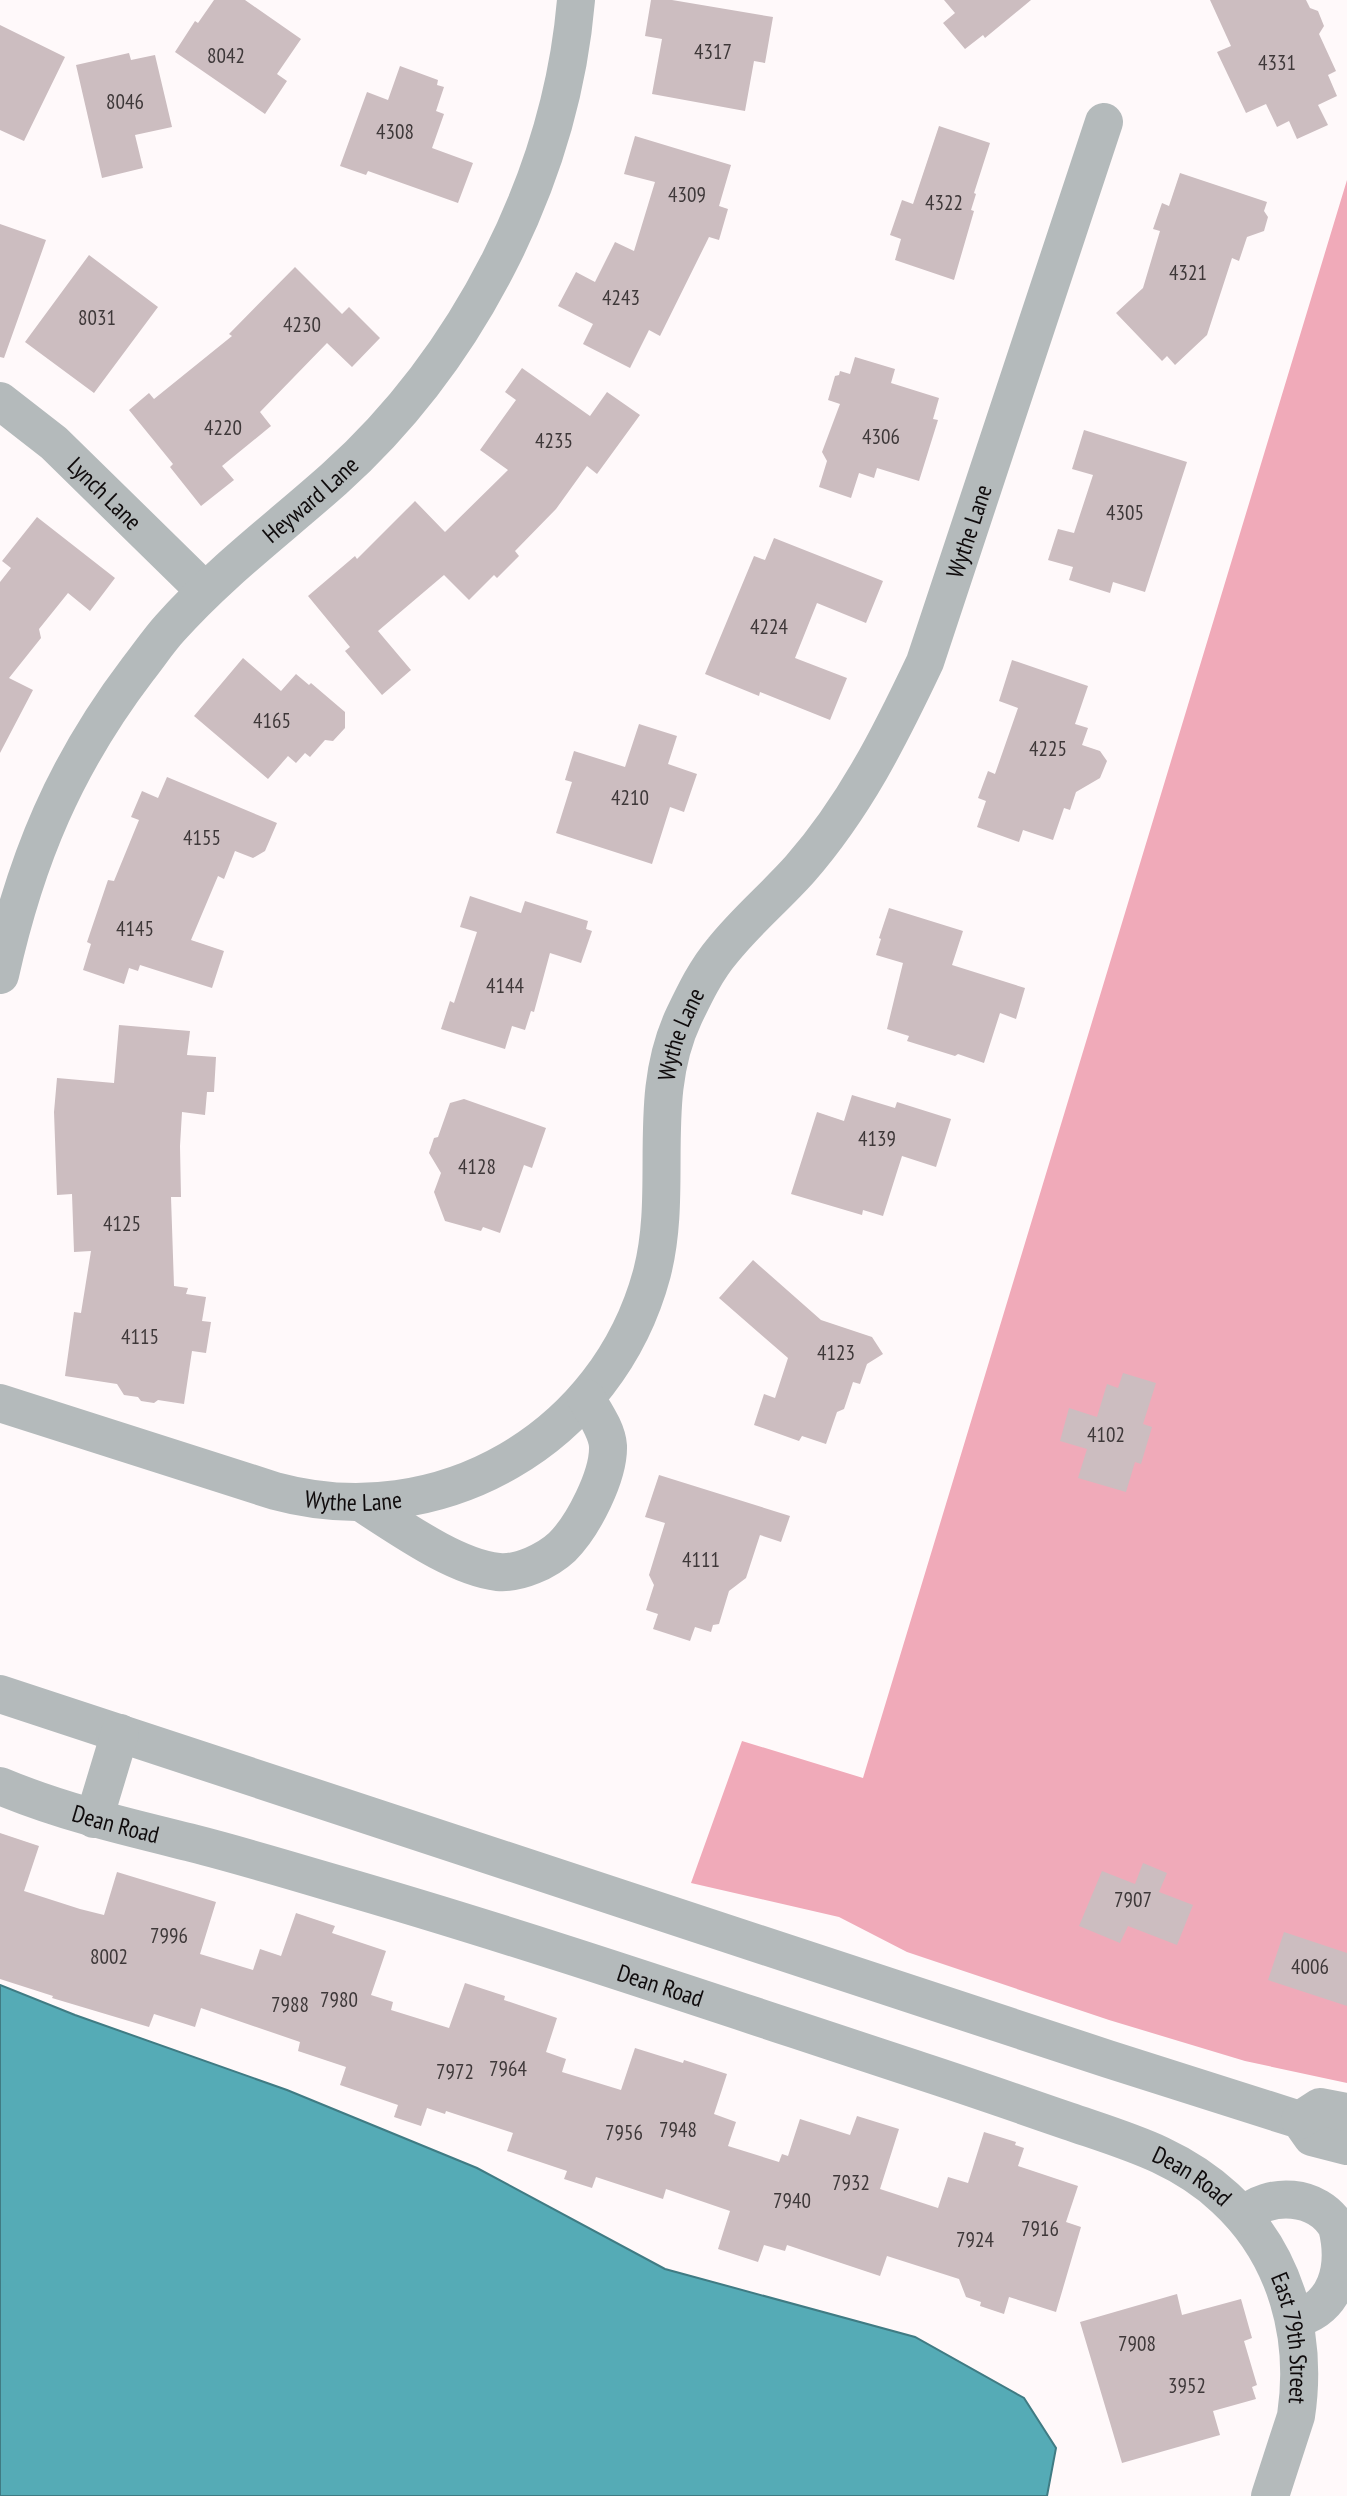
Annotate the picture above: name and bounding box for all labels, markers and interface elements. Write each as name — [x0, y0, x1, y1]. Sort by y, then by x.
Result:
house number: 4317 — [694, 38, 732, 65]
house number: 8042 — [207, 42, 245, 69]
house number: 4331 — [1258, 49, 1296, 76]
house number: 8046 — [106, 88, 144, 115]
house number: 4308 — [376, 118, 414, 145]
house number: 4309 — [668, 181, 706, 208]
house number: 4322 — [925, 189, 963, 216]
house number: 4321 — [1169, 259, 1207, 286]
house number: 4243 — [602, 284, 640, 311]
house number: 8031 — [78, 304, 116, 331]
house number: 4230 — [283, 311, 321, 338]
house number: 4220 — [204, 414, 242, 441]
house number: 4306 — [862, 423, 900, 450]
house number: 4235 — [535, 427, 573, 454]
street label: Heyward Lane — [256, 449, 365, 549]
street label: Lynch Lane — [62, 450, 149, 536]
street label: Wythe Lane — [938, 480, 998, 582]
house number: 4305 — [1106, 499, 1144, 526]
house number: 4224 — [750, 613, 788, 640]
house number: 4165 — [253, 707, 291, 734]
house number: 4225 — [1029, 735, 1067, 762]
house number: 4210 — [611, 784, 649, 811]
house number: 4155 — [183, 824, 221, 851]
house number: 4145 — [116, 915, 154, 942]
house number: 4144 — [486, 972, 524, 999]
street label: Wythe Lane — [650, 982, 711, 1083]
house number: 4139 — [858, 1125, 896, 1152]
house number: 4128 — [458, 1153, 496, 1180]
house number: 4125 — [103, 1210, 141, 1237]
house number: 4115 — [121, 1323, 159, 1350]
house number: 4123 — [817, 1339, 855, 1366]
house number: 4102 — [1087, 1421, 1125, 1448]
street label: Wythe Lane — [303, 1482, 404, 1517]
house number: 4111 — [682, 1546, 720, 1573]
street label: Dean Road — [69, 1797, 163, 1850]
house number: 7907 — [1114, 1886, 1152, 1913]
house number: 7996 — [150, 1922, 188, 1949]
house number: 8002 — [90, 1943, 128, 1970]
house number: 4006 — [1291, 1953, 1329, 1980]
street label: Dean Road — [613, 1956, 708, 2014]
house number: 7980 — [320, 1986, 358, 2013]
house number: 7988 — [271, 1991, 309, 2018]
house number: 7964 — [489, 2055, 527, 2082]
house number: 7972 — [436, 2058, 474, 2085]
house number: 7948 — [659, 2116, 697, 2143]
house number: 7956 — [605, 2119, 643, 2146]
street label: Dean Road — [1148, 2138, 1239, 2212]
house number: 7932 — [832, 2169, 870, 2196]
house number: 7940 — [773, 2187, 811, 2214]
house number: 7916 — [1021, 2215, 1059, 2242]
house number: 7924 — [956, 2226, 994, 2253]
street label: East 79th Street — [1264, 2267, 1315, 2406]
house number: 7908 — [1118, 2330, 1156, 2357]
house number: 3952 — [1168, 2372, 1206, 2399]

